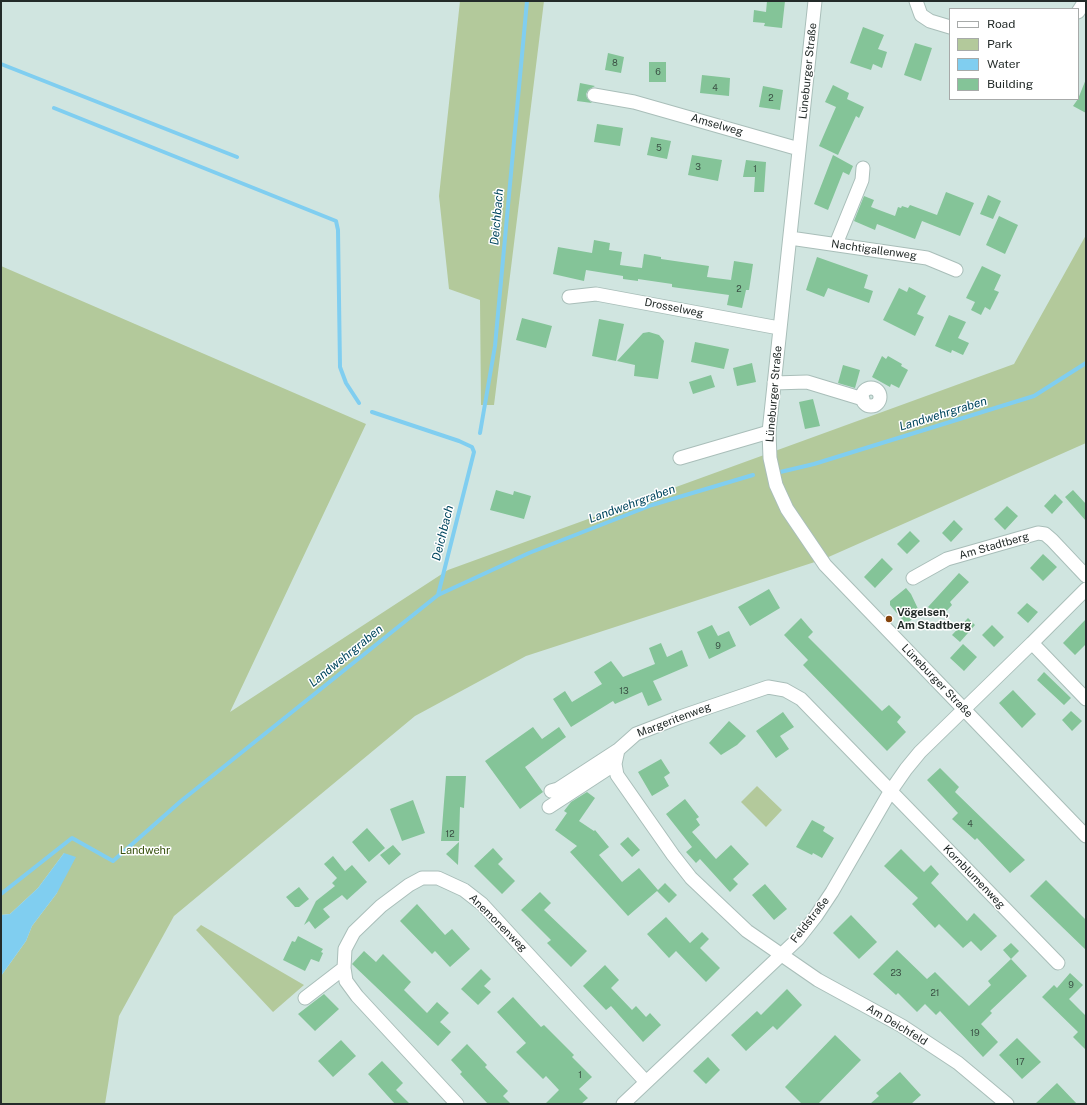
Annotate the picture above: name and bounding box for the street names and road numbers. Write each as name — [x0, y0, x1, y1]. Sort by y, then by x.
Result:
street label: Lüneburger Straße — [796, 22, 820, 120]
street label: Amselweg — [689, 111, 745, 139]
street label: Nachtigallenweg — [830, 237, 918, 263]
street label: Drosselweg — [643, 296, 705, 320]
street label: Lüneburger Straße — [763, 345, 785, 443]
street label: Am Stadtberg — [958, 530, 1030, 562]
street label: Lüneburger Straße — [899, 642, 975, 720]
street label: Margeritenweg — [635, 700, 713, 740]
street label: Kornblumenweg — [940, 842, 1008, 912]
street label: Anemonenweg — [466, 891, 530, 955]
street label: Feldstraße — [788, 894, 832, 946]
street label: Am Deichfeld — [864, 1002, 930, 1048]

